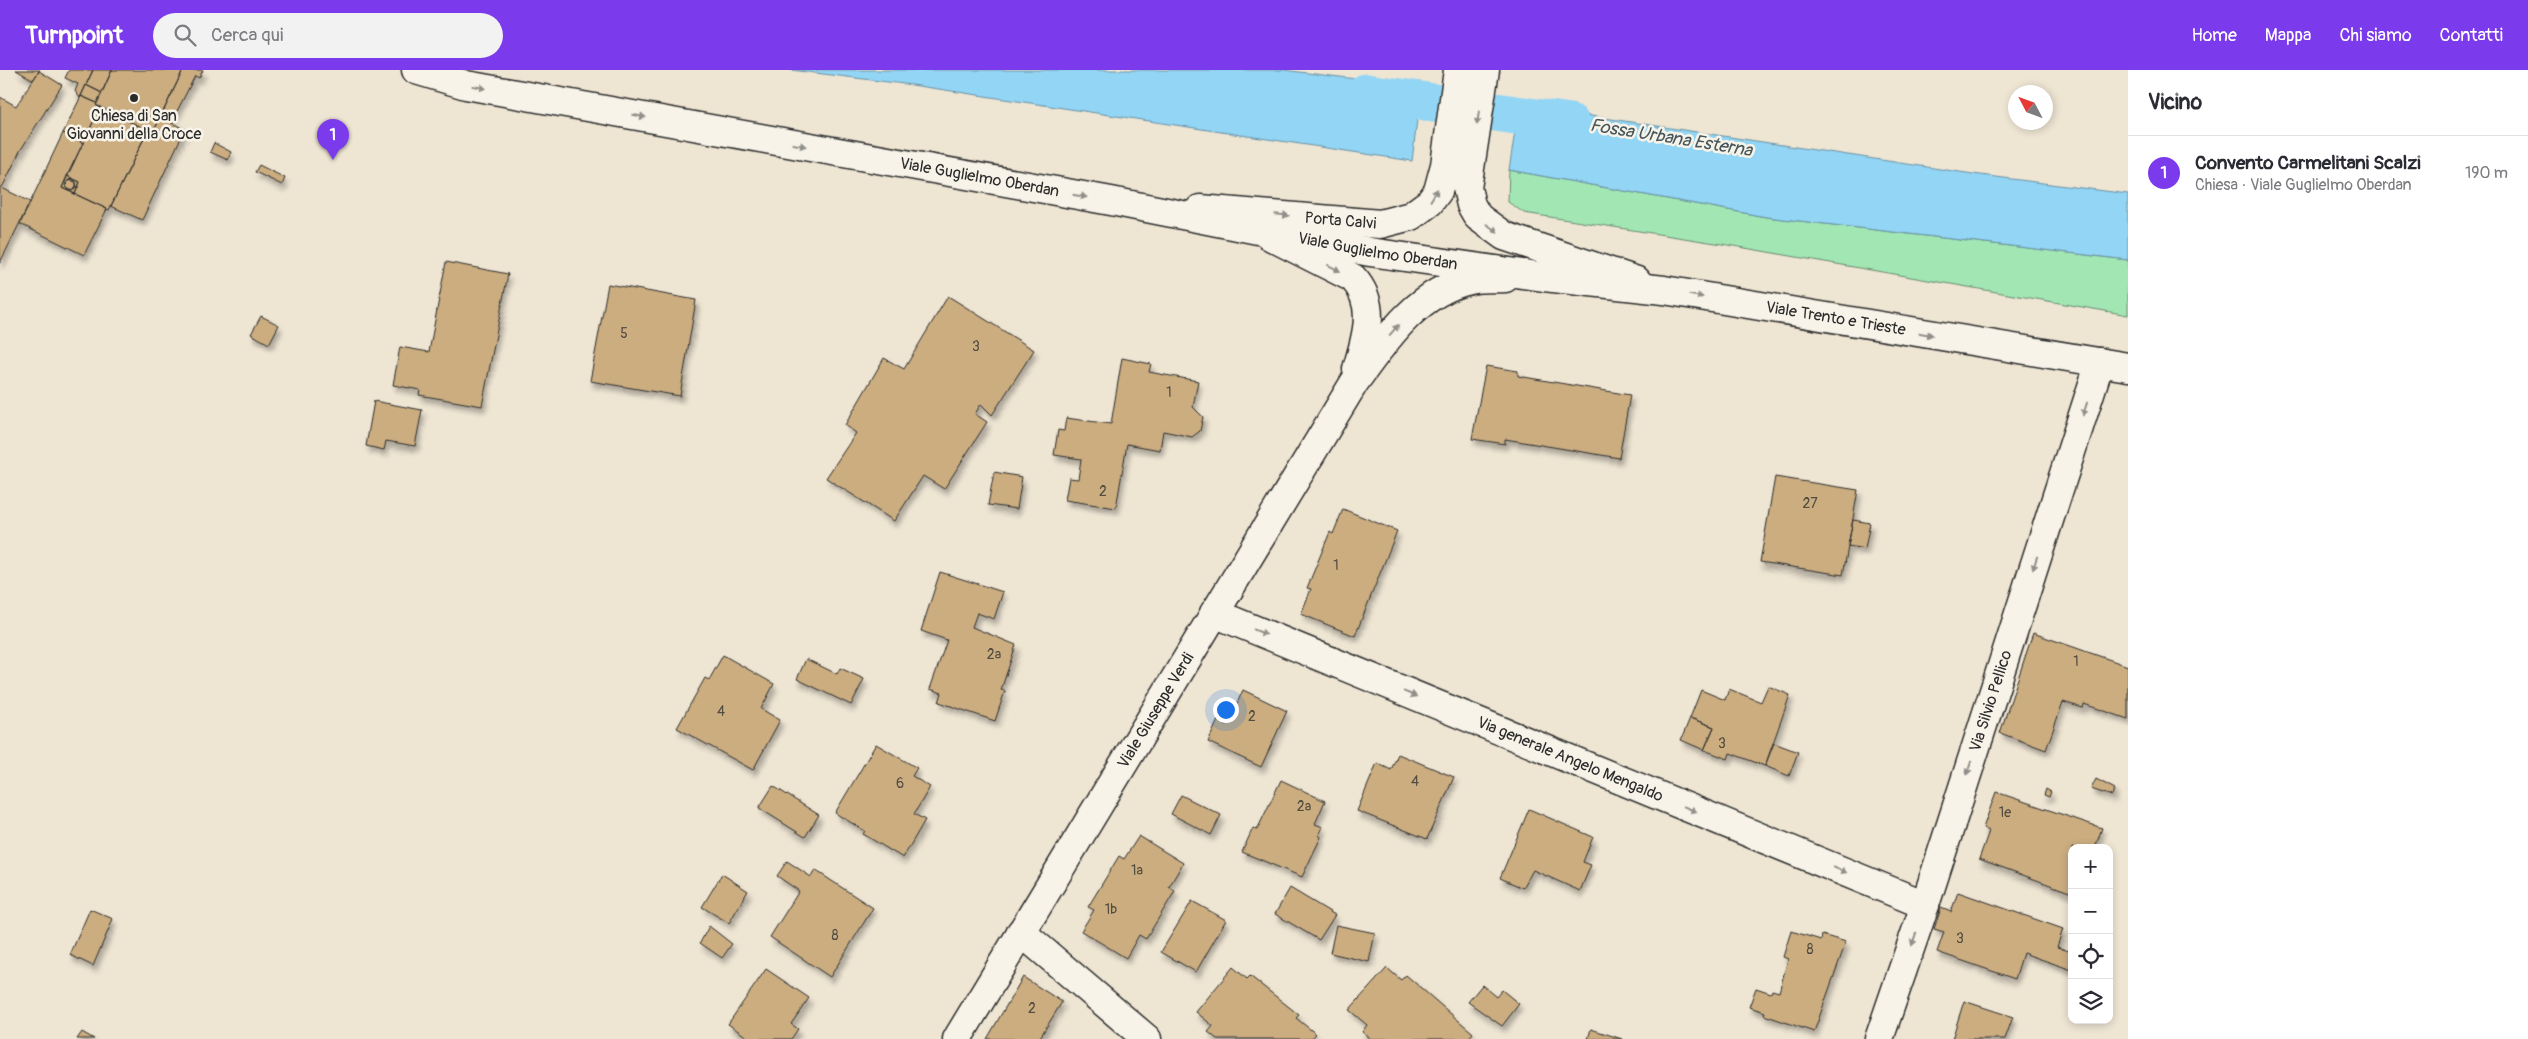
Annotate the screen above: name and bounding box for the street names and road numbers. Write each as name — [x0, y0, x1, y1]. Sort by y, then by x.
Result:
street label: Viale Guglielmo Oberdan — [898, 153, 1061, 202]
street label: Porta Calvi — [1304, 208, 1377, 234]
street label: Viale Guglielmo Oberdan — [1296, 228, 1459, 274]
street label: Viale Trento e Trieste — [1764, 297, 1907, 340]
street label: Via Silvio Pellico — [1965, 647, 2017, 754]
street label: Viale Giuseppe Verdi — [1113, 649, 1199, 772]
street label: Via generale Angelo Mengaldo — [1474, 712, 1666, 807]

